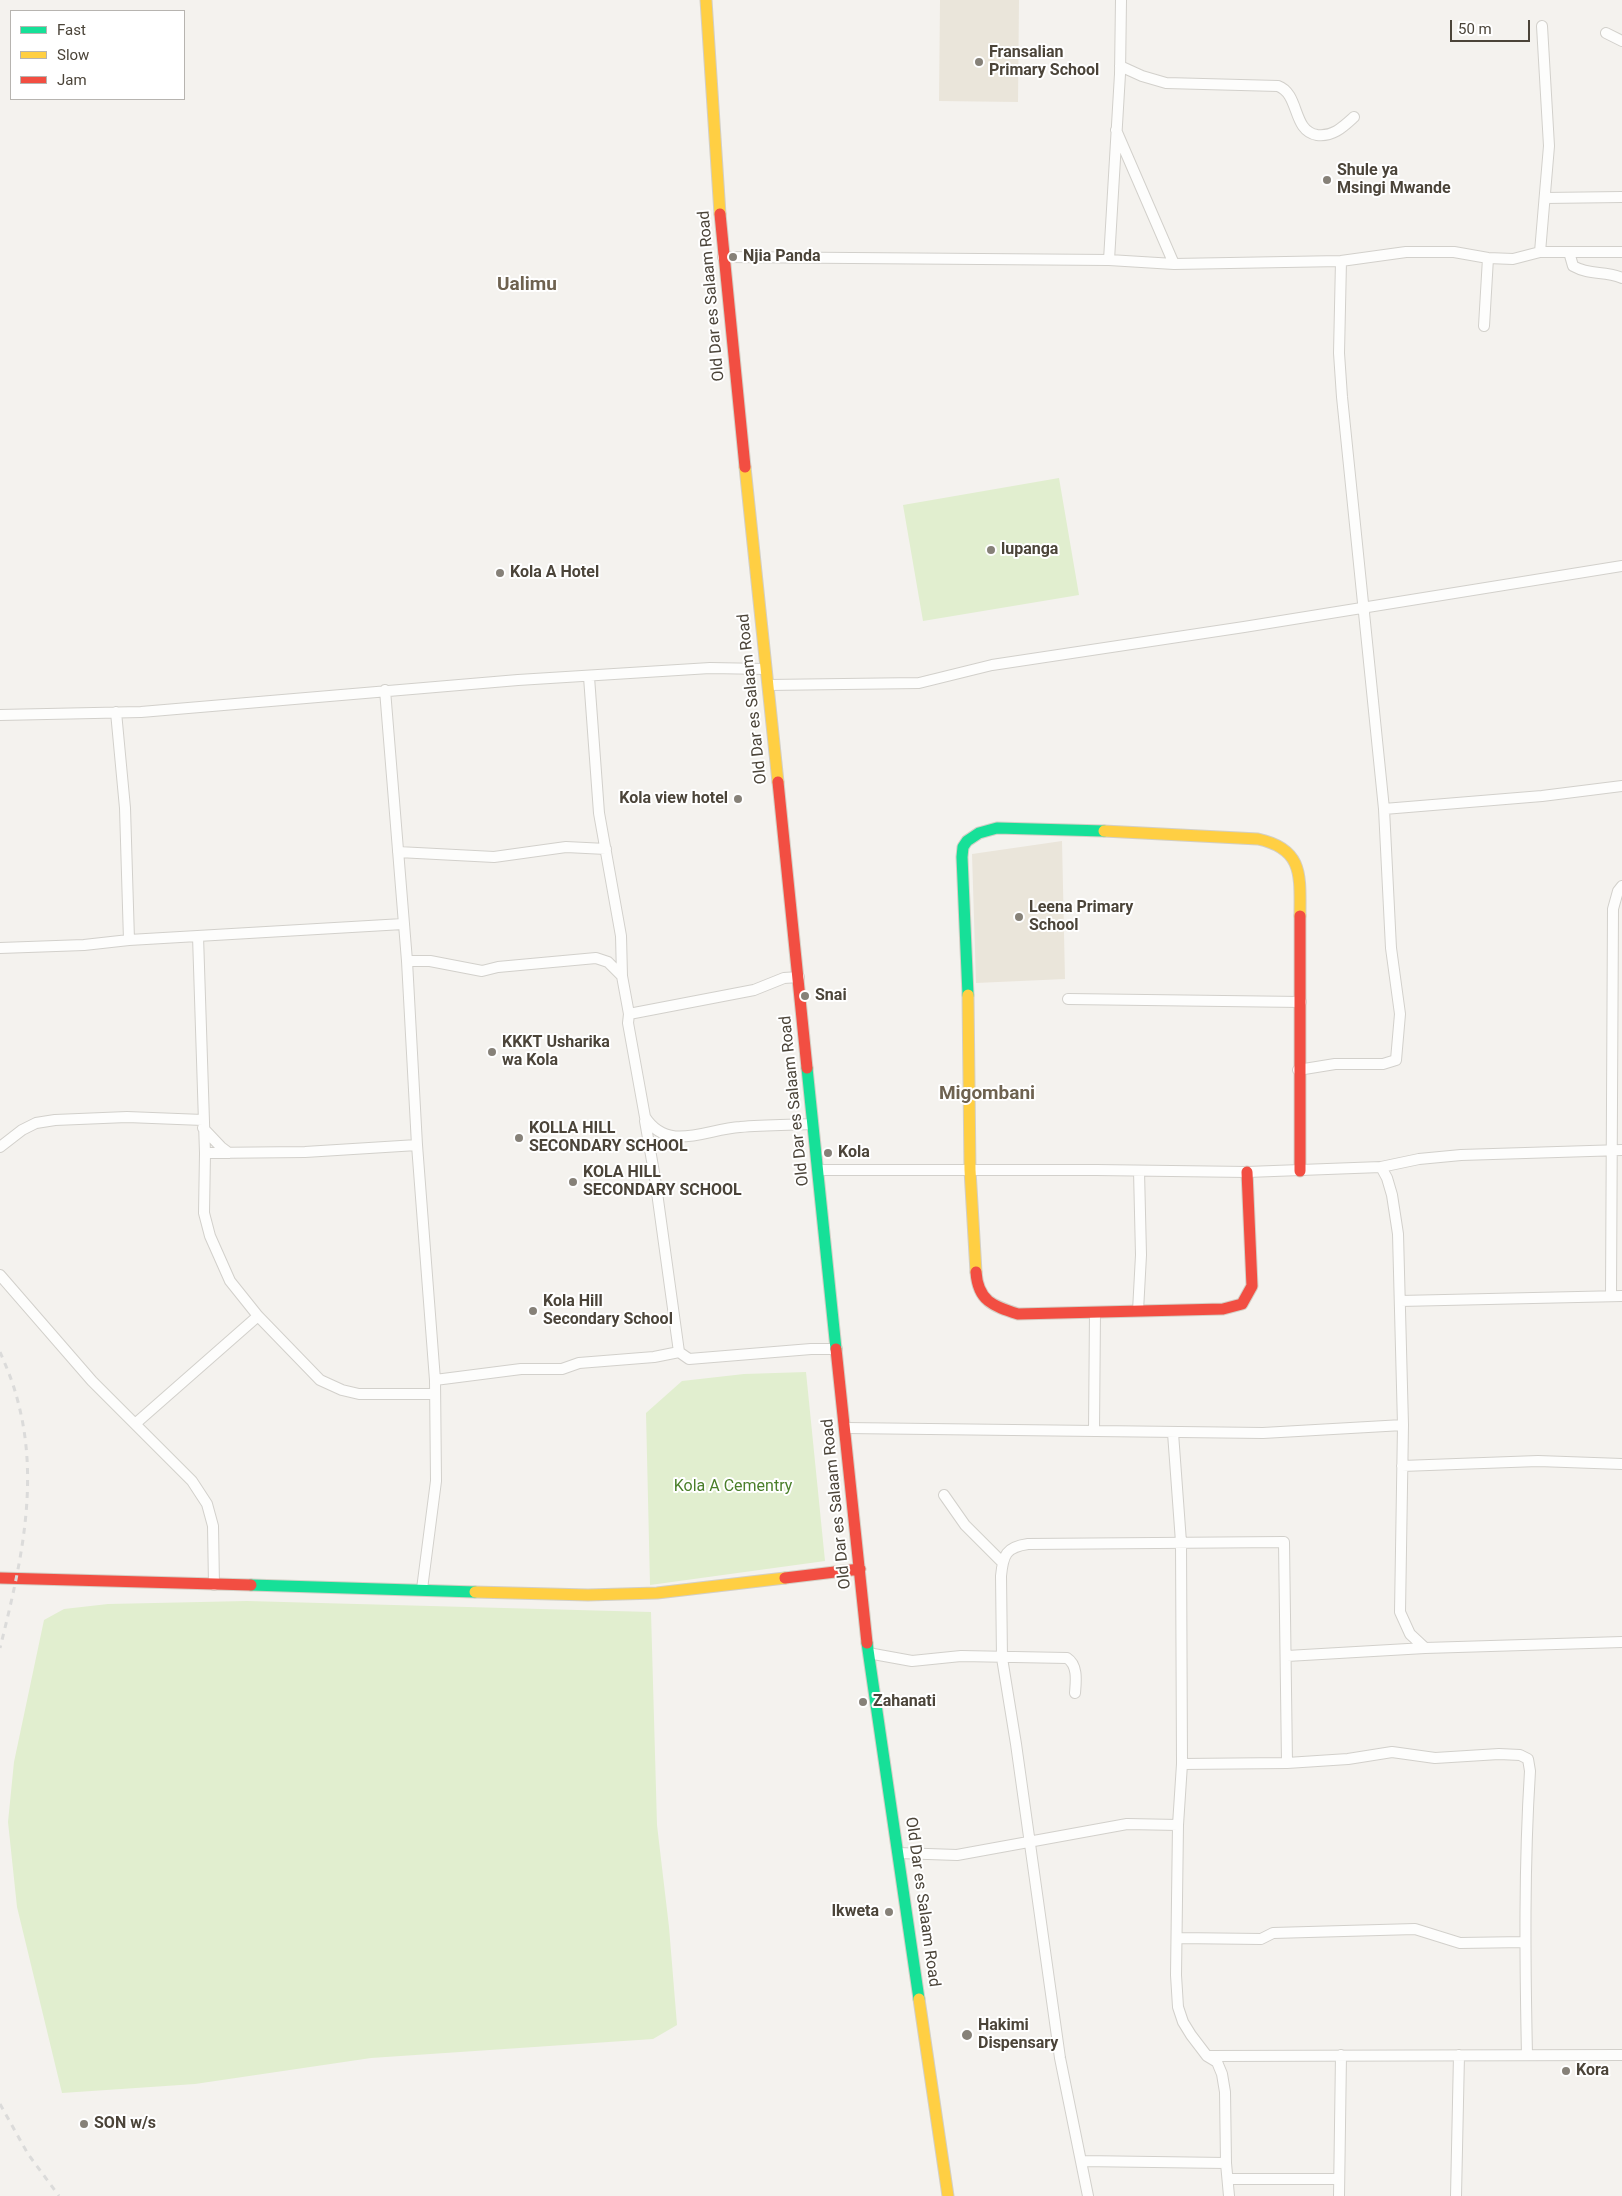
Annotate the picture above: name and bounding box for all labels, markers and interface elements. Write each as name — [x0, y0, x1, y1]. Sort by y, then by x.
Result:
legend — [10, 10, 185, 100]
scale bar — [1452, 10, 1532, 42]
text: 50 m — [1458, 20, 1492, 38]
text: Fast — [57, 21, 86, 39]
place label: Fransalian Primary School — [989, 43, 1099, 81]
text: Slow — [57, 46, 89, 64]
marker: Fransalian Primary School — [973, 56, 985, 68]
text: Jam — [57, 71, 87, 89]
place label: Shule ya Msingi Mwande — [1337, 161, 1451, 199]
marker: Shule ya Msingi Mwande — [1321, 174, 1333, 186]
street label: Old Dar es Salaam Road — [695, 210, 729, 382]
place label: Njia Panda — [743, 247, 821, 267]
marker: Njia Panda — [727, 251, 739, 263]
district label: Ualimu — [497, 274, 557, 296]
place label: lupanga — [1001, 540, 1058, 560]
marker: lupanga — [985, 544, 997, 556]
place label: Kola A Hotel — [510, 563, 599, 583]
marker: Kola A Hotel — [494, 567, 506, 579]
street label: Old Dar es Salaam Road — [734, 613, 772, 785]
place label: Kola view hotel — [619, 789, 728, 809]
marker: Kola view hotel — [732, 793, 744, 805]
place label: Leena Primary School — [1029, 898, 1133, 936]
marker: Leena Primary School — [1013, 911, 1025, 923]
place label: Snai — [815, 986, 847, 1006]
marker: Snai — [799, 990, 811, 1002]
street label: Old Dar es Salaam Road — [776, 1015, 814, 1187]
place label: KKKT Usharika wa Kola — [502, 1033, 610, 1071]
marker: KKKT Usharika wa Kola — [486, 1046, 498, 1058]
district label: Migombani — [939, 1083, 1035, 1105]
place label: KOLLA HILL SECONDARY SCHOOL — [529, 1119, 688, 1157]
marker: KOLLA HILL SECONDARY SCHOOL — [513, 1132, 525, 1144]
place label: Kola — [838, 1143, 870, 1163]
marker: Kola — [822, 1147, 834, 1159]
place label: KOLA HILL SECONDARY SCHOOL — [583, 1163, 742, 1201]
marker: KOLA HILL SECONDARY SCHOOL — [567, 1176, 579, 1188]
place label: Kola Hill Secondary School — [543, 1292, 673, 1330]
marker: Kola Hill Secondary School — [527, 1305, 539, 1317]
street label: Old Dar es Salaam Road — [818, 1418, 856, 1590]
park label: Kola A Cementry — [674, 1477, 792, 1497]
place label: Zahanati — [873, 1692, 936, 1712]
marker: Zahanati — [857, 1696, 869, 1708]
street label: Old Dar es Salaam Road — [901, 1816, 943, 1988]
place label: Ikweta — [831, 1902, 879, 1922]
marker: Ikweta — [883, 1906, 895, 1918]
place label: Hakimi Dispensary — [978, 2016, 1058, 2054]
marker: Hakimi Dispensary — [960, 2028, 974, 2042]
place label: Kora — [1576, 2061, 1609, 2081]
marker: Kora — [1560, 2065, 1572, 2077]
place label: SON w/s — [94, 2114, 156, 2134]
marker: SON w/s — [78, 2118, 90, 2130]

